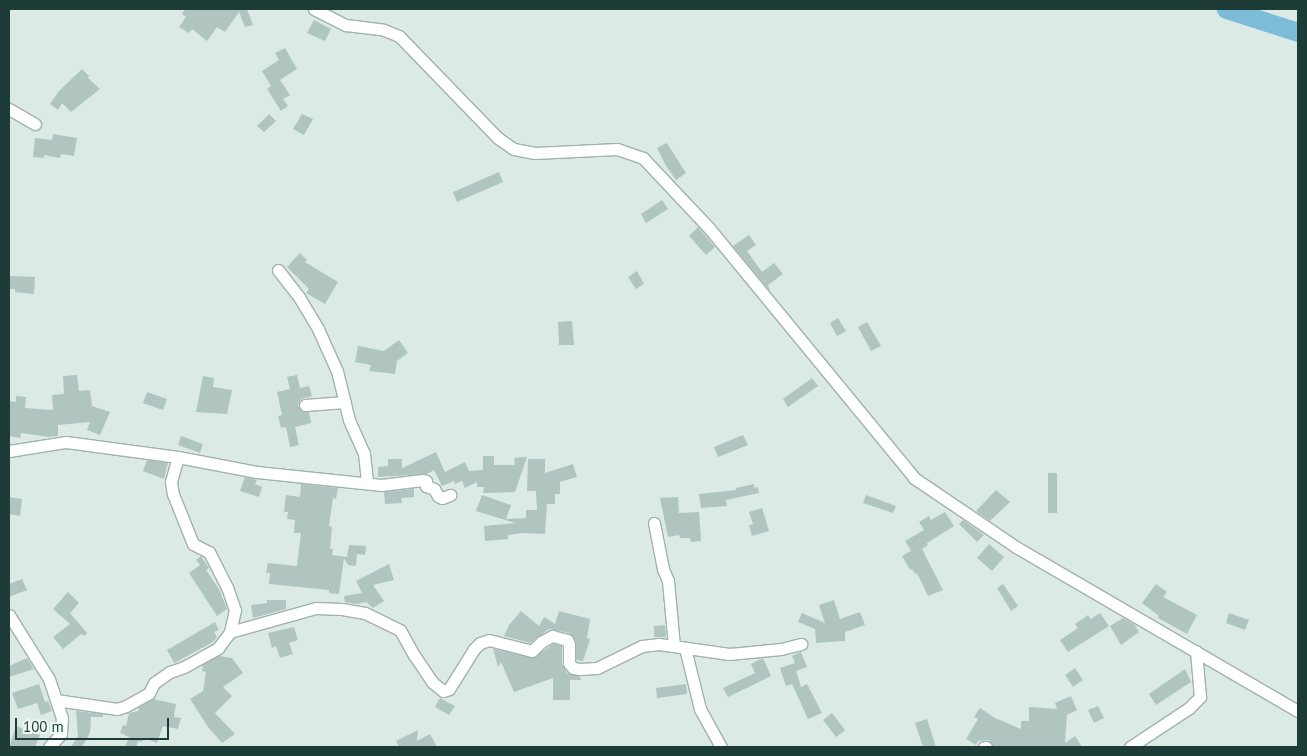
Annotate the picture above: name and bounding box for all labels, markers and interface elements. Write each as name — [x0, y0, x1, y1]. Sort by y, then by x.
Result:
scale bar — [18, 708, 171, 740]
text: 100 m — [23, 717, 64, 736]

